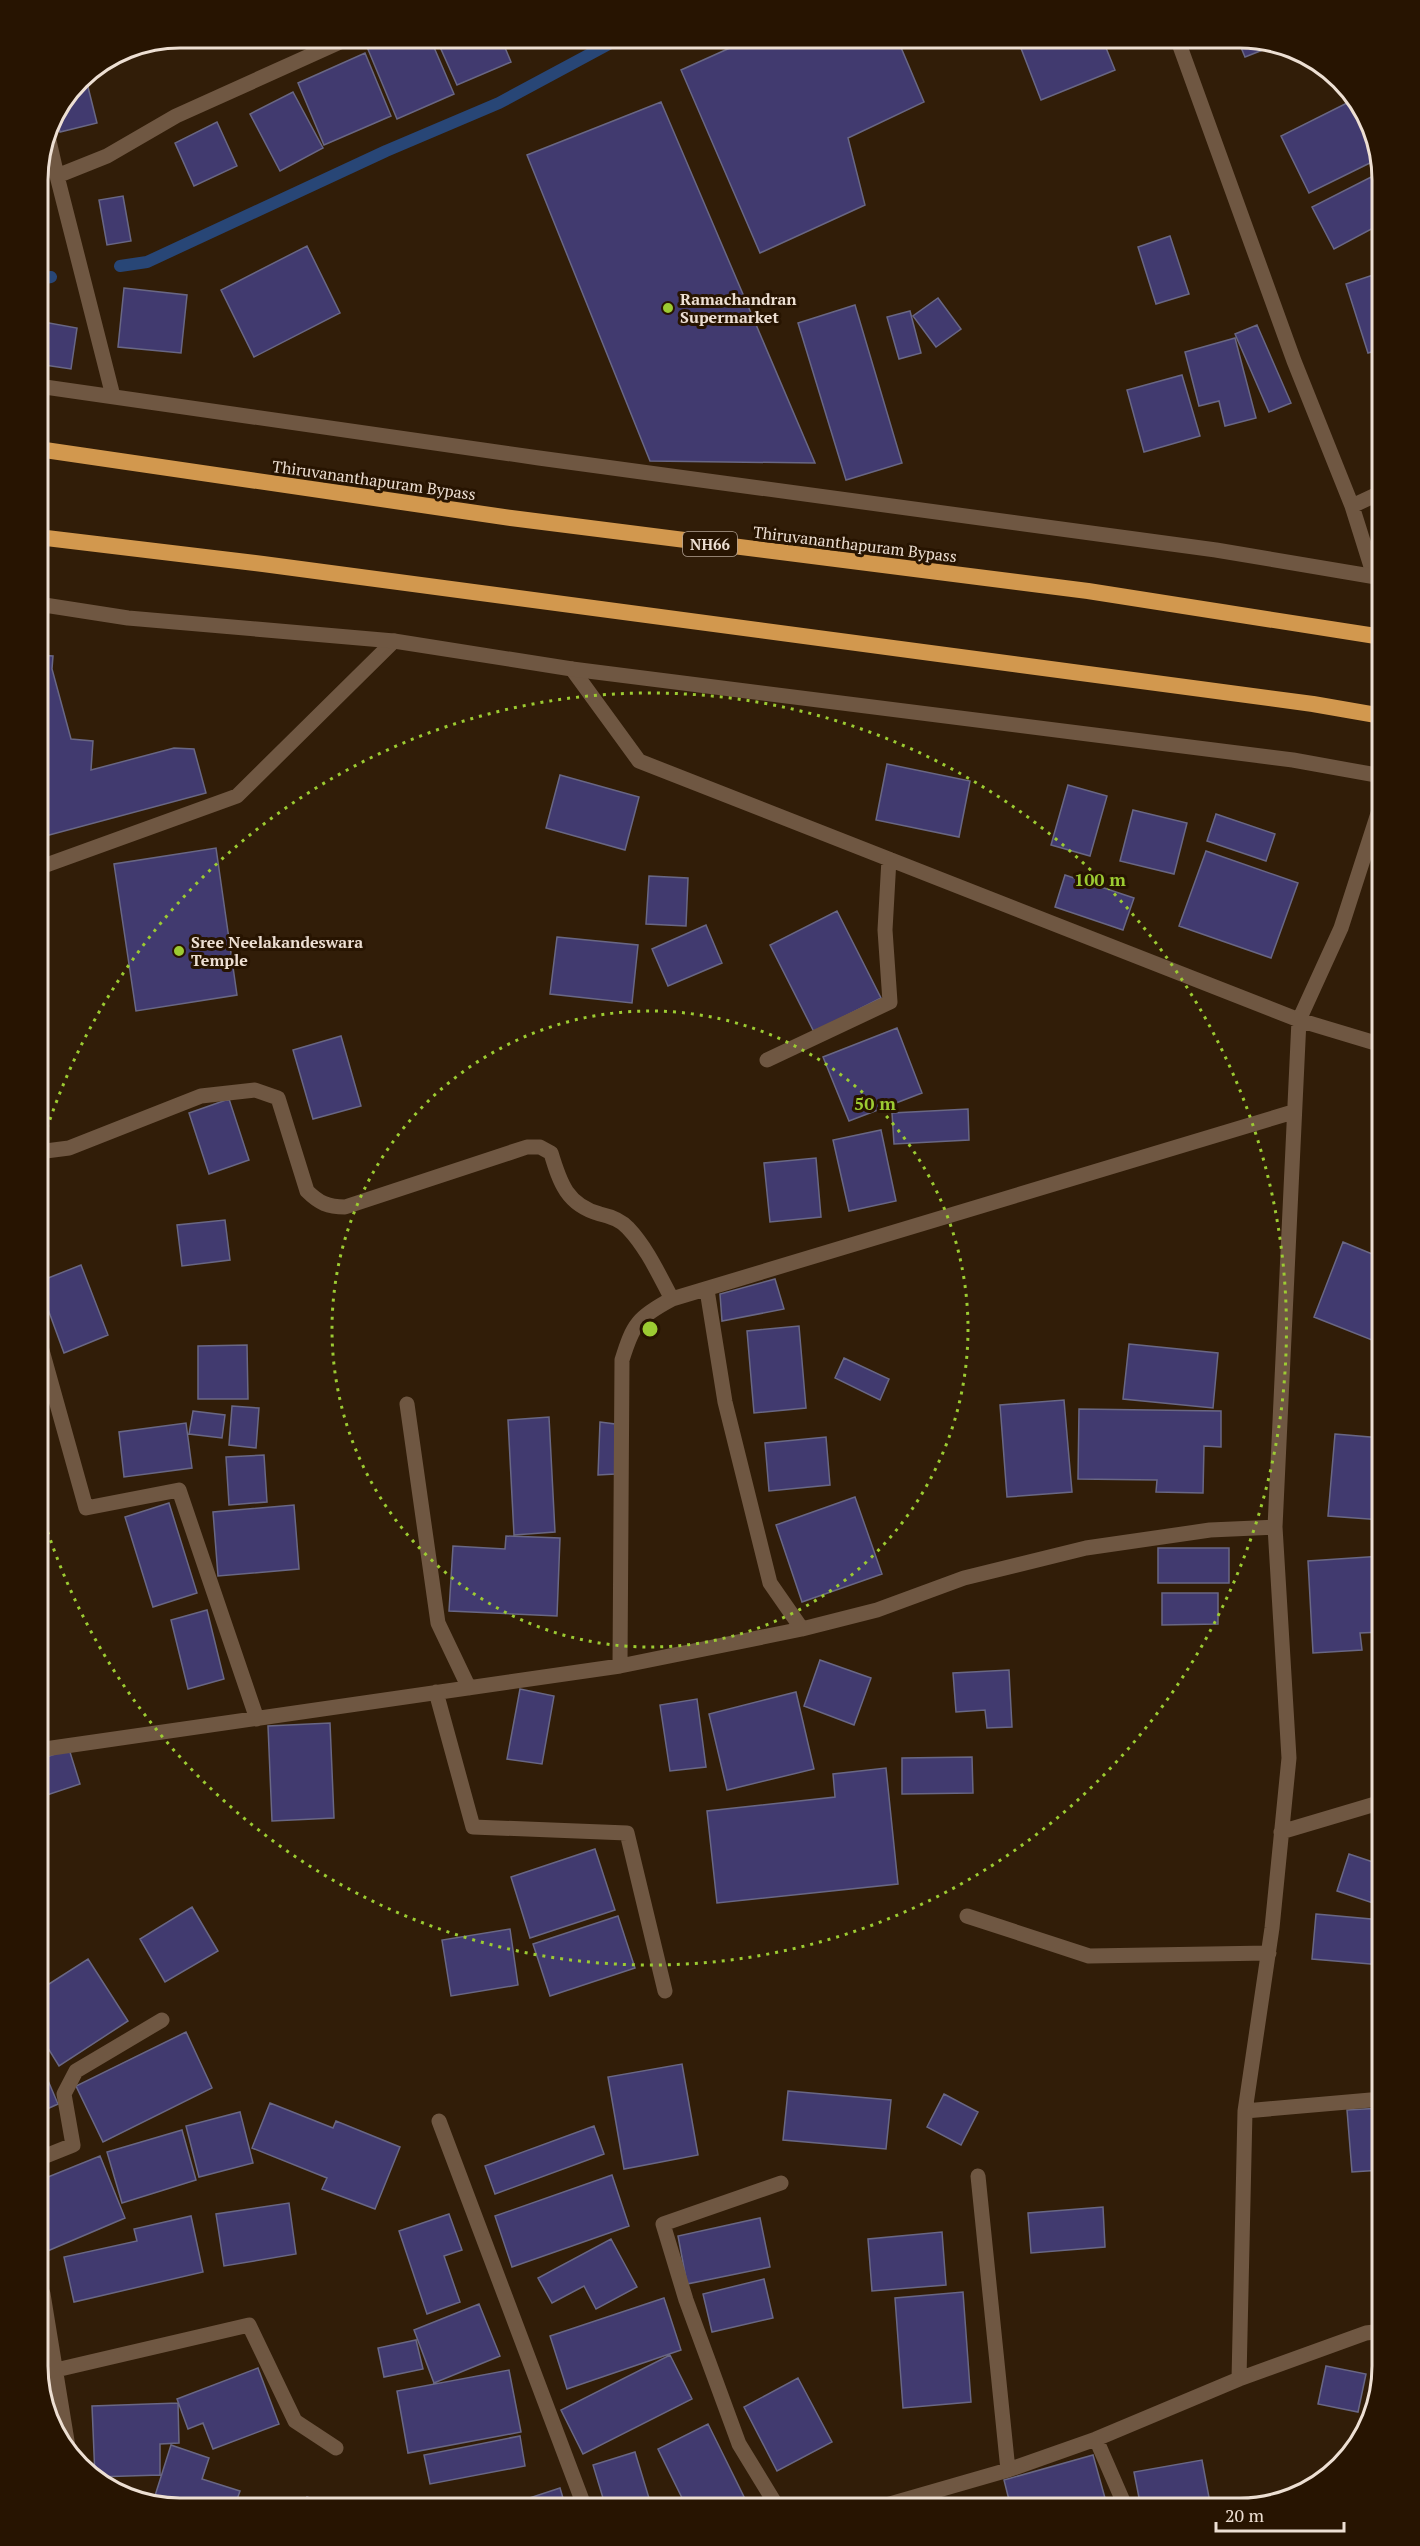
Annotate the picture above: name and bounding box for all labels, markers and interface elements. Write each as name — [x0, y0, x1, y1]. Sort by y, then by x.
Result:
place label: Ramachandran Supermarket — [680, 288, 797, 328]
marker: Ramachandran Supermarket — [661, 301, 675, 315]
street label: Thiruvananthapuram Bypass — [271, 455, 477, 505]
street label: Thiruvananthapuram Bypass — [752, 521, 958, 567]
road number: NH66 — [683, 532, 737, 556]
text: 100 m — [1074, 867, 1126, 891]
place label: Sree Neelakandeswara Temple — [191, 931, 363, 971]
marker: Sree Neelakandeswara Temple — [172, 944, 186, 958]
text: 50 m — [854, 1091, 896, 1115]
centre of rings — [640, 1319, 660, 1339]
scale bar — [1216, 2495, 1344, 2533]
text: 20 m — [1225, 2503, 1265, 2527]

